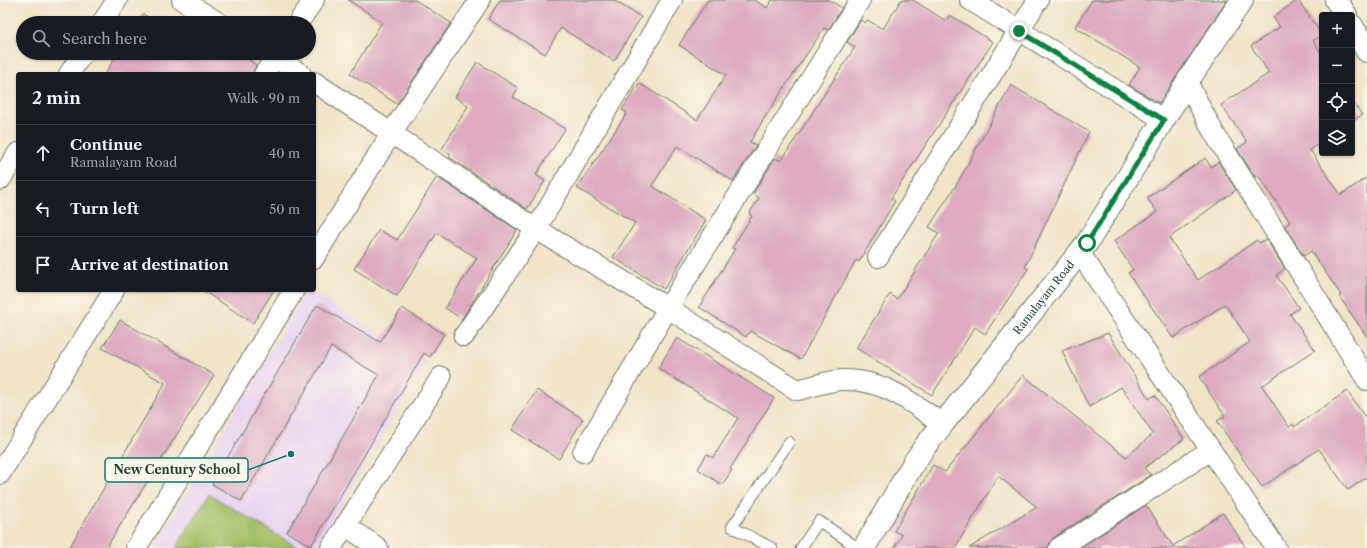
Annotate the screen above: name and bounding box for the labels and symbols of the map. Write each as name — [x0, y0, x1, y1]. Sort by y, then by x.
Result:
route end — [1010, 22, 1028, 40]
route start — [1078, 234, 1096, 252]
street label: Ramalayam Road — [1010, 257, 1078, 337]
callout: New Century School — [105, 458, 248, 482]
text: New Century School — [114, 462, 240, 477]

